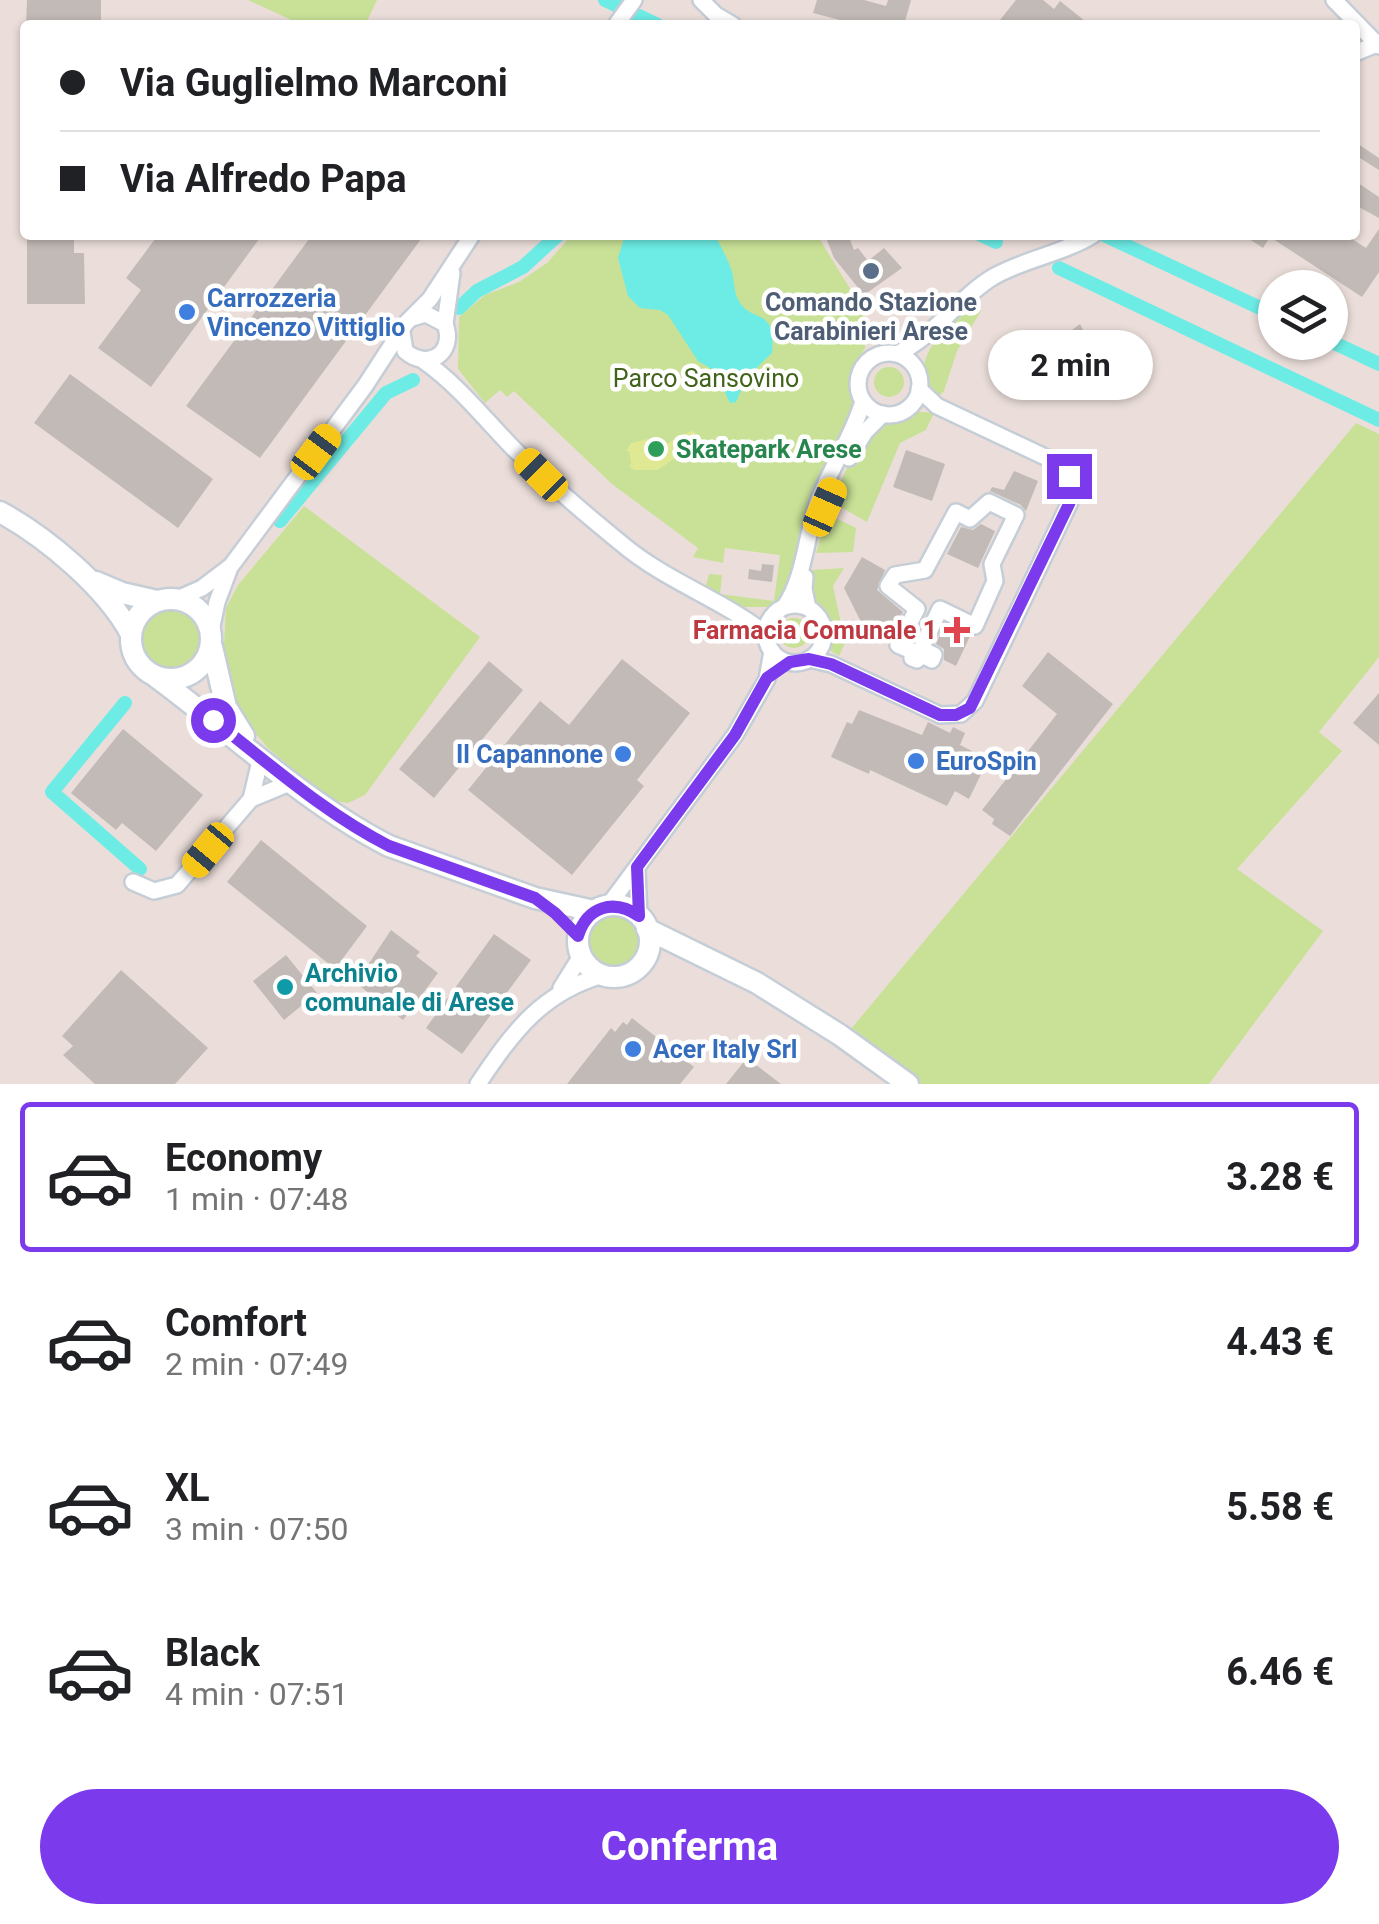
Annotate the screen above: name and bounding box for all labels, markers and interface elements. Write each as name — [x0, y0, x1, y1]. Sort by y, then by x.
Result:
text: Via Guglielmo Marconi — [120, 61, 508, 105]
text: Via Alfredo Papa — [120, 157, 407, 201]
marker: Comando Stazione Carabinieri Arese — [860, 260, 882, 282]
map controls — [1258, 270, 1348, 360]
button: layers — [1258, 270, 1348, 360]
place label: Carrozzeria Vincenzo Vittiglio — [207, 284, 405, 342]
place label: Comando Stazione Carabinieri Arese — [765, 288, 977, 346]
marker: Carrozzeria Vincenzo Vittiglio — [176, 301, 198, 323]
callout: 2 min — [986, 331, 1152, 401]
text: 2 min — [1030, 346, 1111, 384]
park label: Parco Sansovino — [613, 364, 799, 393]
car — [286, 419, 346, 485]
place label: Skatepark Arese — [676, 435, 862, 464]
marker: Skatepark Arese — [645, 438, 667, 460]
car — [509, 443, 573, 507]
route end — [1047, 454, 1092, 499]
car — [799, 473, 851, 541]
place label: Farmacia Comunale 1 — [693, 616, 937, 645]
marker: Farmacia Comunale 1 — [946, 619, 968, 641]
route start — [191, 698, 236, 743]
place label: Il Capannone — [456, 740, 603, 769]
marker: Il Capannone — [612, 743, 634, 765]
place label: EuroSpin — [936, 747, 1037, 776]
marker: EuroSpin — [905, 750, 927, 772]
car — [177, 817, 239, 883]
place label: Archivio comunale di Arese — [305, 959, 514, 1017]
marker: Archivio comunale di Arese — [274, 976, 296, 998]
place label: Acer Italy Srl — [653, 1035, 797, 1064]
marker: Acer Italy Srl — [622, 1038, 644, 1060]
icon: car — [45, 1132, 135, 1222]
text: Economy — [165, 1136, 322, 1180]
text: 3.28 € — [1226, 1155, 1334, 1199]
text: 1 min · 07:48 — [165, 1180, 348, 1218]
icon: car — [45, 1297, 135, 1387]
text: Comfort — [165, 1301, 307, 1345]
text: 4.43 € — [1226, 1320, 1334, 1364]
text: 2 min · 07:49 — [165, 1345, 348, 1383]
icon: car — [45, 1462, 135, 1552]
text: XL — [165, 1466, 210, 1510]
text: 5.58 € — [1226, 1485, 1334, 1529]
text: 3 min · 07:50 — [165, 1510, 348, 1548]
icon: car — [45, 1627, 135, 1717]
text: Black — [165, 1631, 260, 1675]
text: 6.46 € — [1226, 1650, 1334, 1694]
text: 4 min · 07:51 — [165, 1675, 348, 1713]
button: Conferma — [40, 1789, 1339, 1904]

